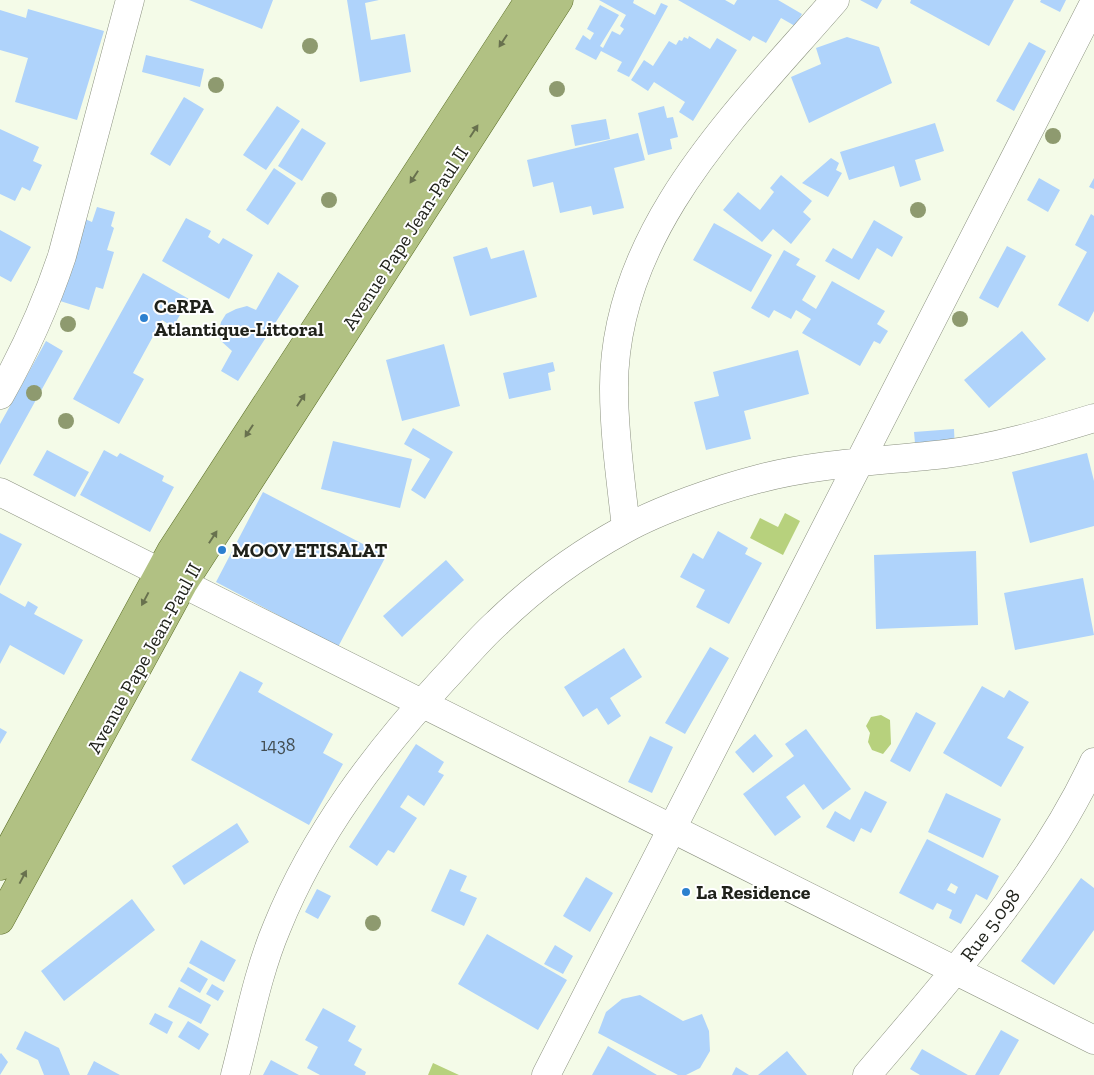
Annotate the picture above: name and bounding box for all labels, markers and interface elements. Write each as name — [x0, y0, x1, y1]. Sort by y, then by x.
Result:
one-way arrow — [498, 34, 507, 48]
one-way arrow — [469, 124, 479, 138]
street label: Avenue Pape Jean-Paul II — [337, 142, 473, 334]
one-way arrow — [409, 170, 419, 184]
place label: CeRPA Atlantique-Littoral — [154, 294, 324, 341]
marker: CeRPA Atlantique-Littoral — [138, 312, 150, 324]
one-way arrow — [296, 394, 306, 407]
one-way arrow — [244, 424, 254, 437]
one-way arrow — [209, 530, 218, 544]
place label: MOOV ETISALAT — [232, 538, 387, 562]
marker: MOOV ETISALAT — [216, 544, 228, 556]
street label: Avenue Pape Jean-Paul II — [82, 559, 206, 757]
one-way arrow — [141, 592, 150, 605]
house number: 1438 — [260, 734, 296, 756]
one-way arrow — [19, 870, 27, 885]
place label: La Residence — [696, 880, 811, 904]
street label: Rue 5.098 — [955, 884, 1025, 966]
marker: La Residence — [680, 886, 692, 898]

